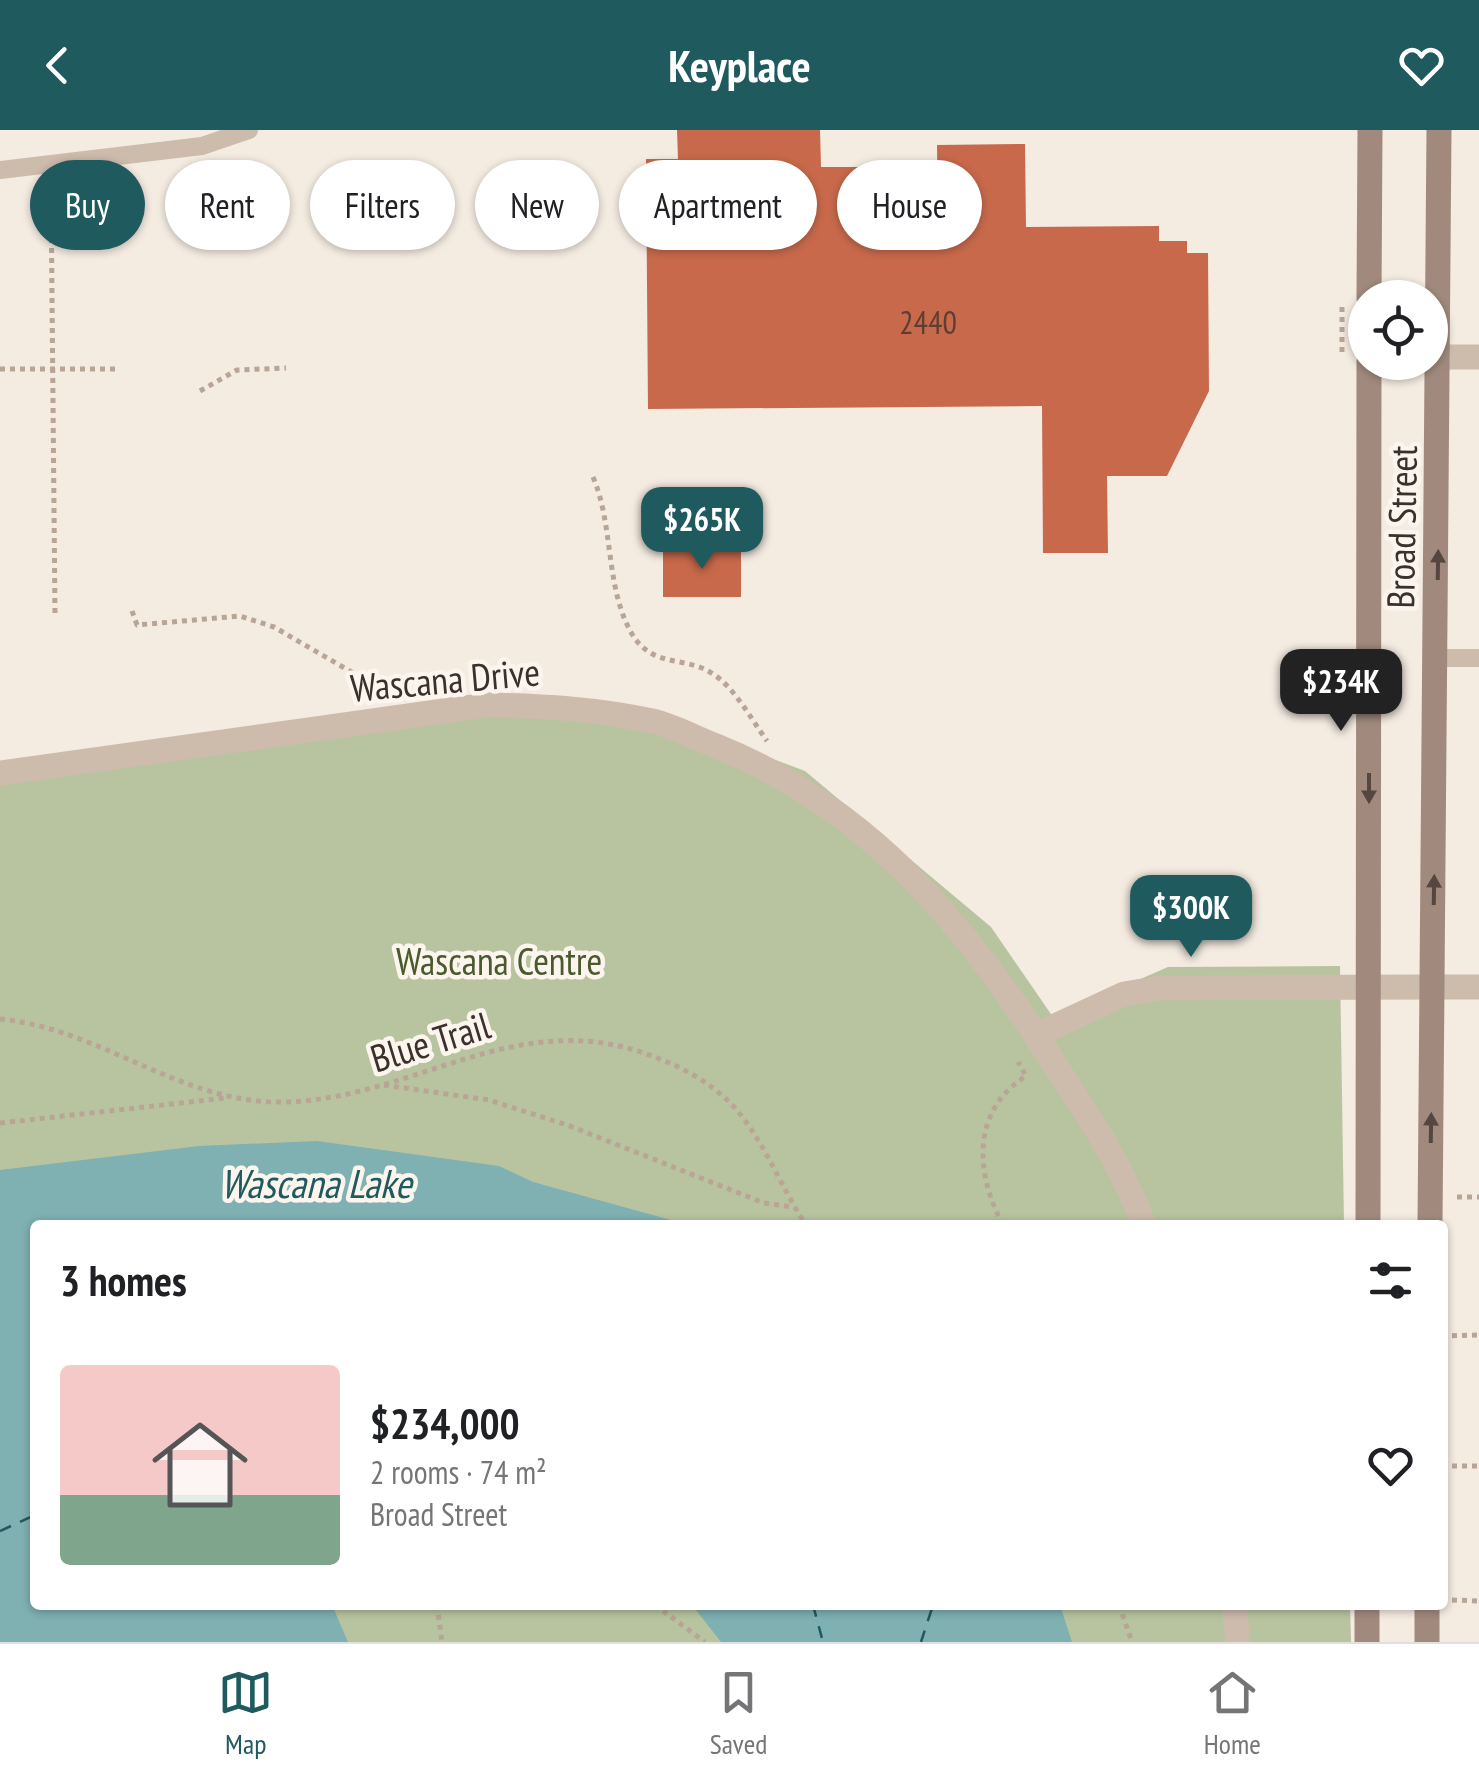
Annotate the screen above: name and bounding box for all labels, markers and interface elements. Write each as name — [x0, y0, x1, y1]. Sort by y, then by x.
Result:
text: Keyplace — [668, 36, 811, 94]
icon: back — [30, 38, 85, 93]
icon: heart — [1394, 38, 1449, 93]
chip: Buy — [30, 160, 145, 250]
chip: Rent — [165, 160, 290, 250]
chip: Filters — [310, 160, 455, 250]
chip: New — [475, 160, 599, 250]
chip: Apartment — [619, 160, 817, 250]
chip: House — [837, 160, 982, 250]
map controls — [1348, 280, 1448, 380]
button: locate — [1348, 280, 1448, 380]
house number: 2440 — [899, 301, 957, 343]
street label: Broad Street — [1375, 444, 1427, 609]
pin: $265K — [632, 487, 772, 572]
text: $265K — [663, 498, 741, 540]
one-way arrow — [1430, 548, 1446, 580]
street label: Wascana Drive — [348, 646, 542, 712]
pin: $234K — [1271, 649, 1411, 734]
text: $234K — [1302, 660, 1380, 702]
one-way arrow — [1361, 772, 1377, 804]
one-way arrow — [1426, 873, 1442, 905]
pin: $300K — [1121, 875, 1261, 960]
text: $300K — [1152, 886, 1230, 928]
park label: Wascana Centre — [396, 936, 602, 985]
street label: Blue Trail — [364, 1000, 496, 1082]
one-way arrow — [1423, 1111, 1439, 1143]
water label: Wascana Lake — [221, 1157, 414, 1209]
text: 3 homes — [60, 1253, 187, 1308]
icon: filters — [1363, 1253, 1418, 1308]
text: $234,000 — [370, 1396, 520, 1451]
icon: home — [140, 1405, 260, 1525]
icon: heart — [1363, 1438, 1418, 1493]
text: 2 rooms · 74 m² — [370, 1451, 547, 1493]
text: Broad Street — [370, 1493, 507, 1535]
tab: Map — [218, 1665, 273, 1762]
tab: Saved — [710, 1665, 767, 1762]
tab: Home — [1204, 1665, 1261, 1762]

